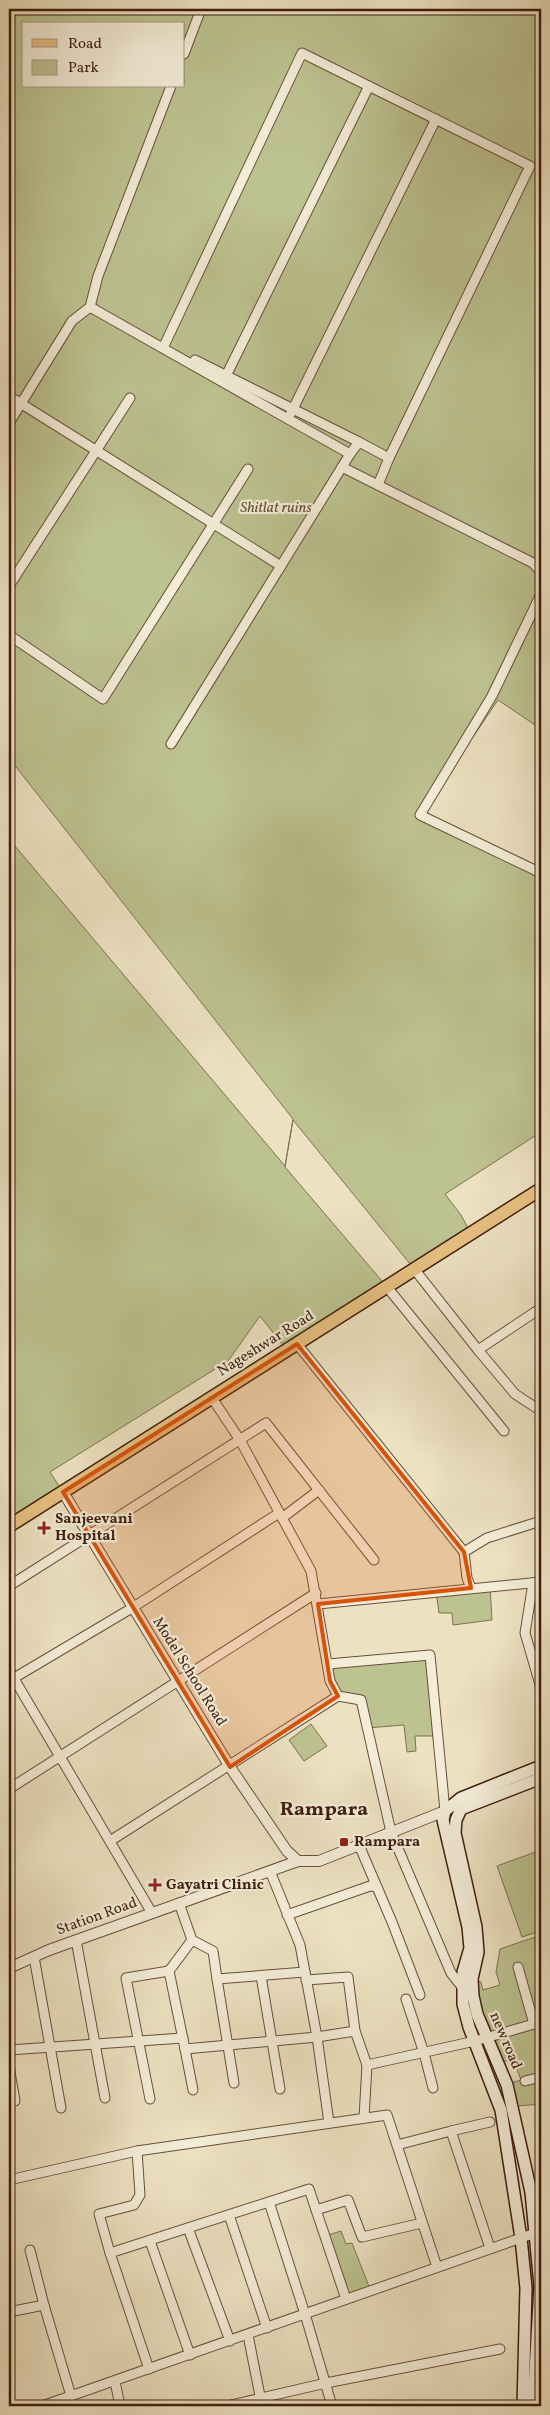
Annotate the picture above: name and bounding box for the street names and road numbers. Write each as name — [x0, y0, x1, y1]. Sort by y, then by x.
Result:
street label: Nageshwar Road — [214, 1306, 318, 1382]
street label: Model School Road — [147, 1613, 231, 1731]
street label: Station Road — [54, 1893, 140, 1941]
street label: new road — [484, 2009, 526, 2073]

